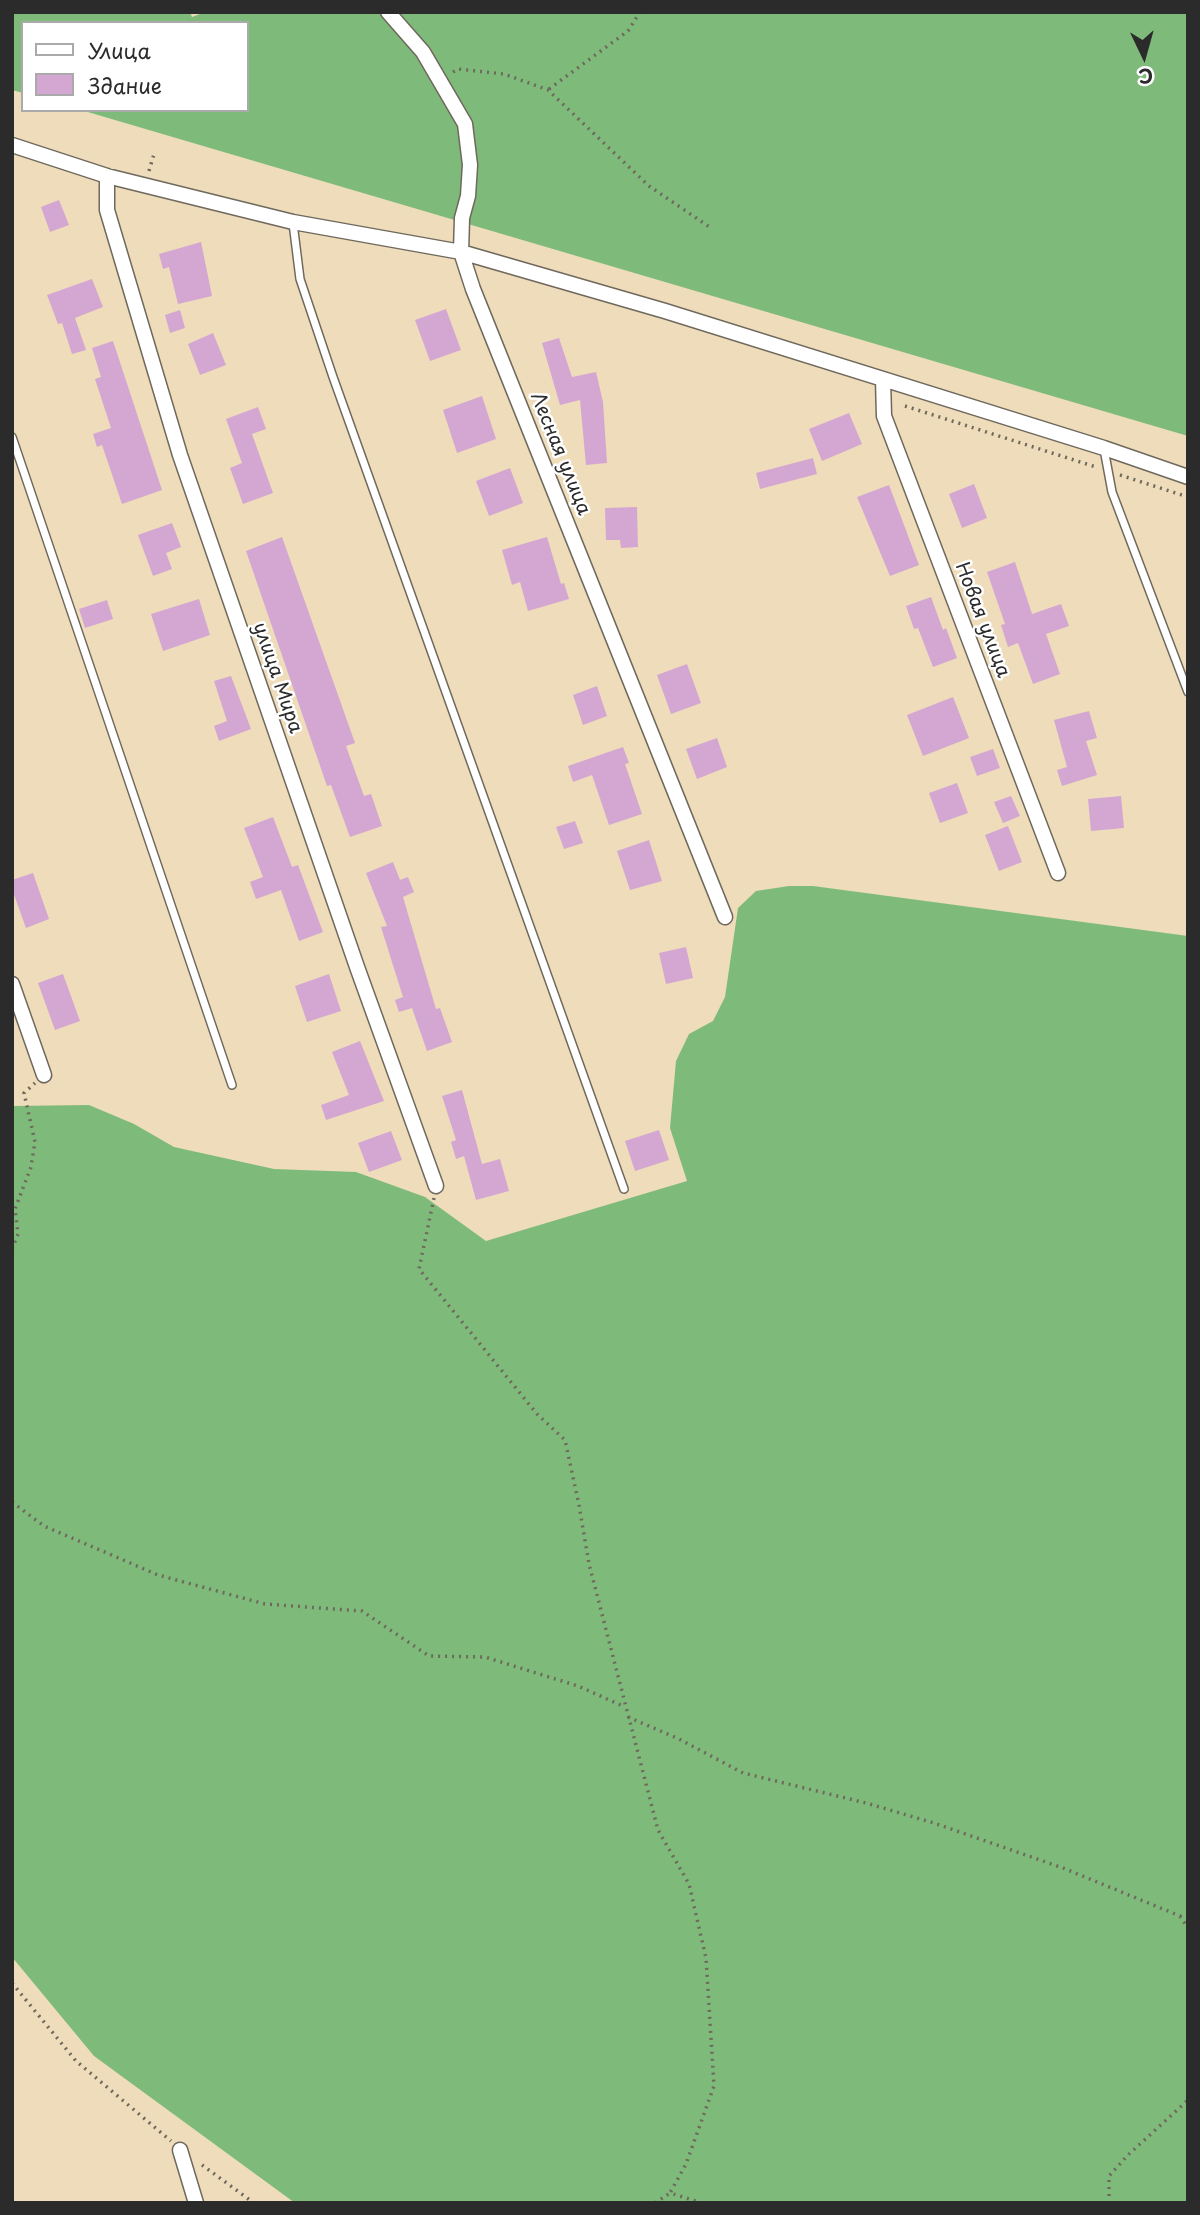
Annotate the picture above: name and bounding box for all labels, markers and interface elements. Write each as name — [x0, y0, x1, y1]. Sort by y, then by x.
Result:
legend — [21, 21, 248, 112]
north arrow — [1109, 21, 1179, 91]
text: Улица — [88, 34, 151, 66]
text: С — [1137, 62, 1154, 91]
text: Здание — [88, 69, 162, 101]
street label: Лесная улица — [525, 389, 595, 519]
street label: Новая улица — [950, 559, 1014, 681]
street label: улица Мира — [247, 620, 307, 736]

